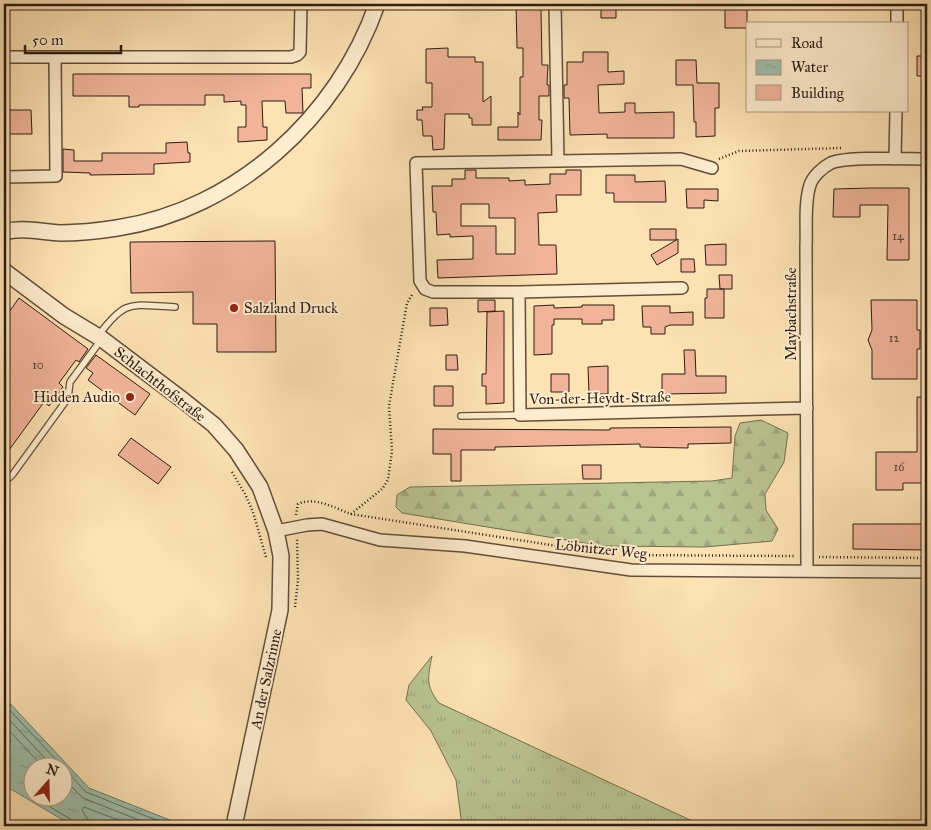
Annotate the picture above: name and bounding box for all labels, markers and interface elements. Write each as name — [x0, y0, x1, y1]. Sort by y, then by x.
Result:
scale bar — [25, 22, 121, 54]
legend — [746, 22, 908, 112]
text: 50 m — [32, 31, 64, 49]
text: Road — [791, 34, 823, 52]
text: Water — [791, 58, 828, 76]
text: Building — [791, 84, 845, 102]
house number: 14 — [892, 229, 904, 243]
street label: Maybachstraße — [782, 267, 800, 361]
place label: Salzland Druck — [244, 299, 338, 317]
marker: Salzland Druck — [228, 302, 240, 314]
house number: 12 — [889, 331, 899, 345]
street label: Schlachthofstraße — [111, 343, 209, 425]
house number: 10 — [32, 358, 44, 372]
place label: Hidden Audio — [33, 388, 120, 406]
street label: Von-der-Heydt-Straße — [528, 388, 671, 408]
marker: Hidden Audio — [124, 391, 136, 403]
house number: 16 — [894, 460, 905, 474]
street label: Löbnitzer Weg — [554, 535, 649, 563]
street label: An der Salzrinne — [246, 627, 285, 732]
north arrow — [22, 758, 72, 808]
text: N — [44, 760, 61, 780]

